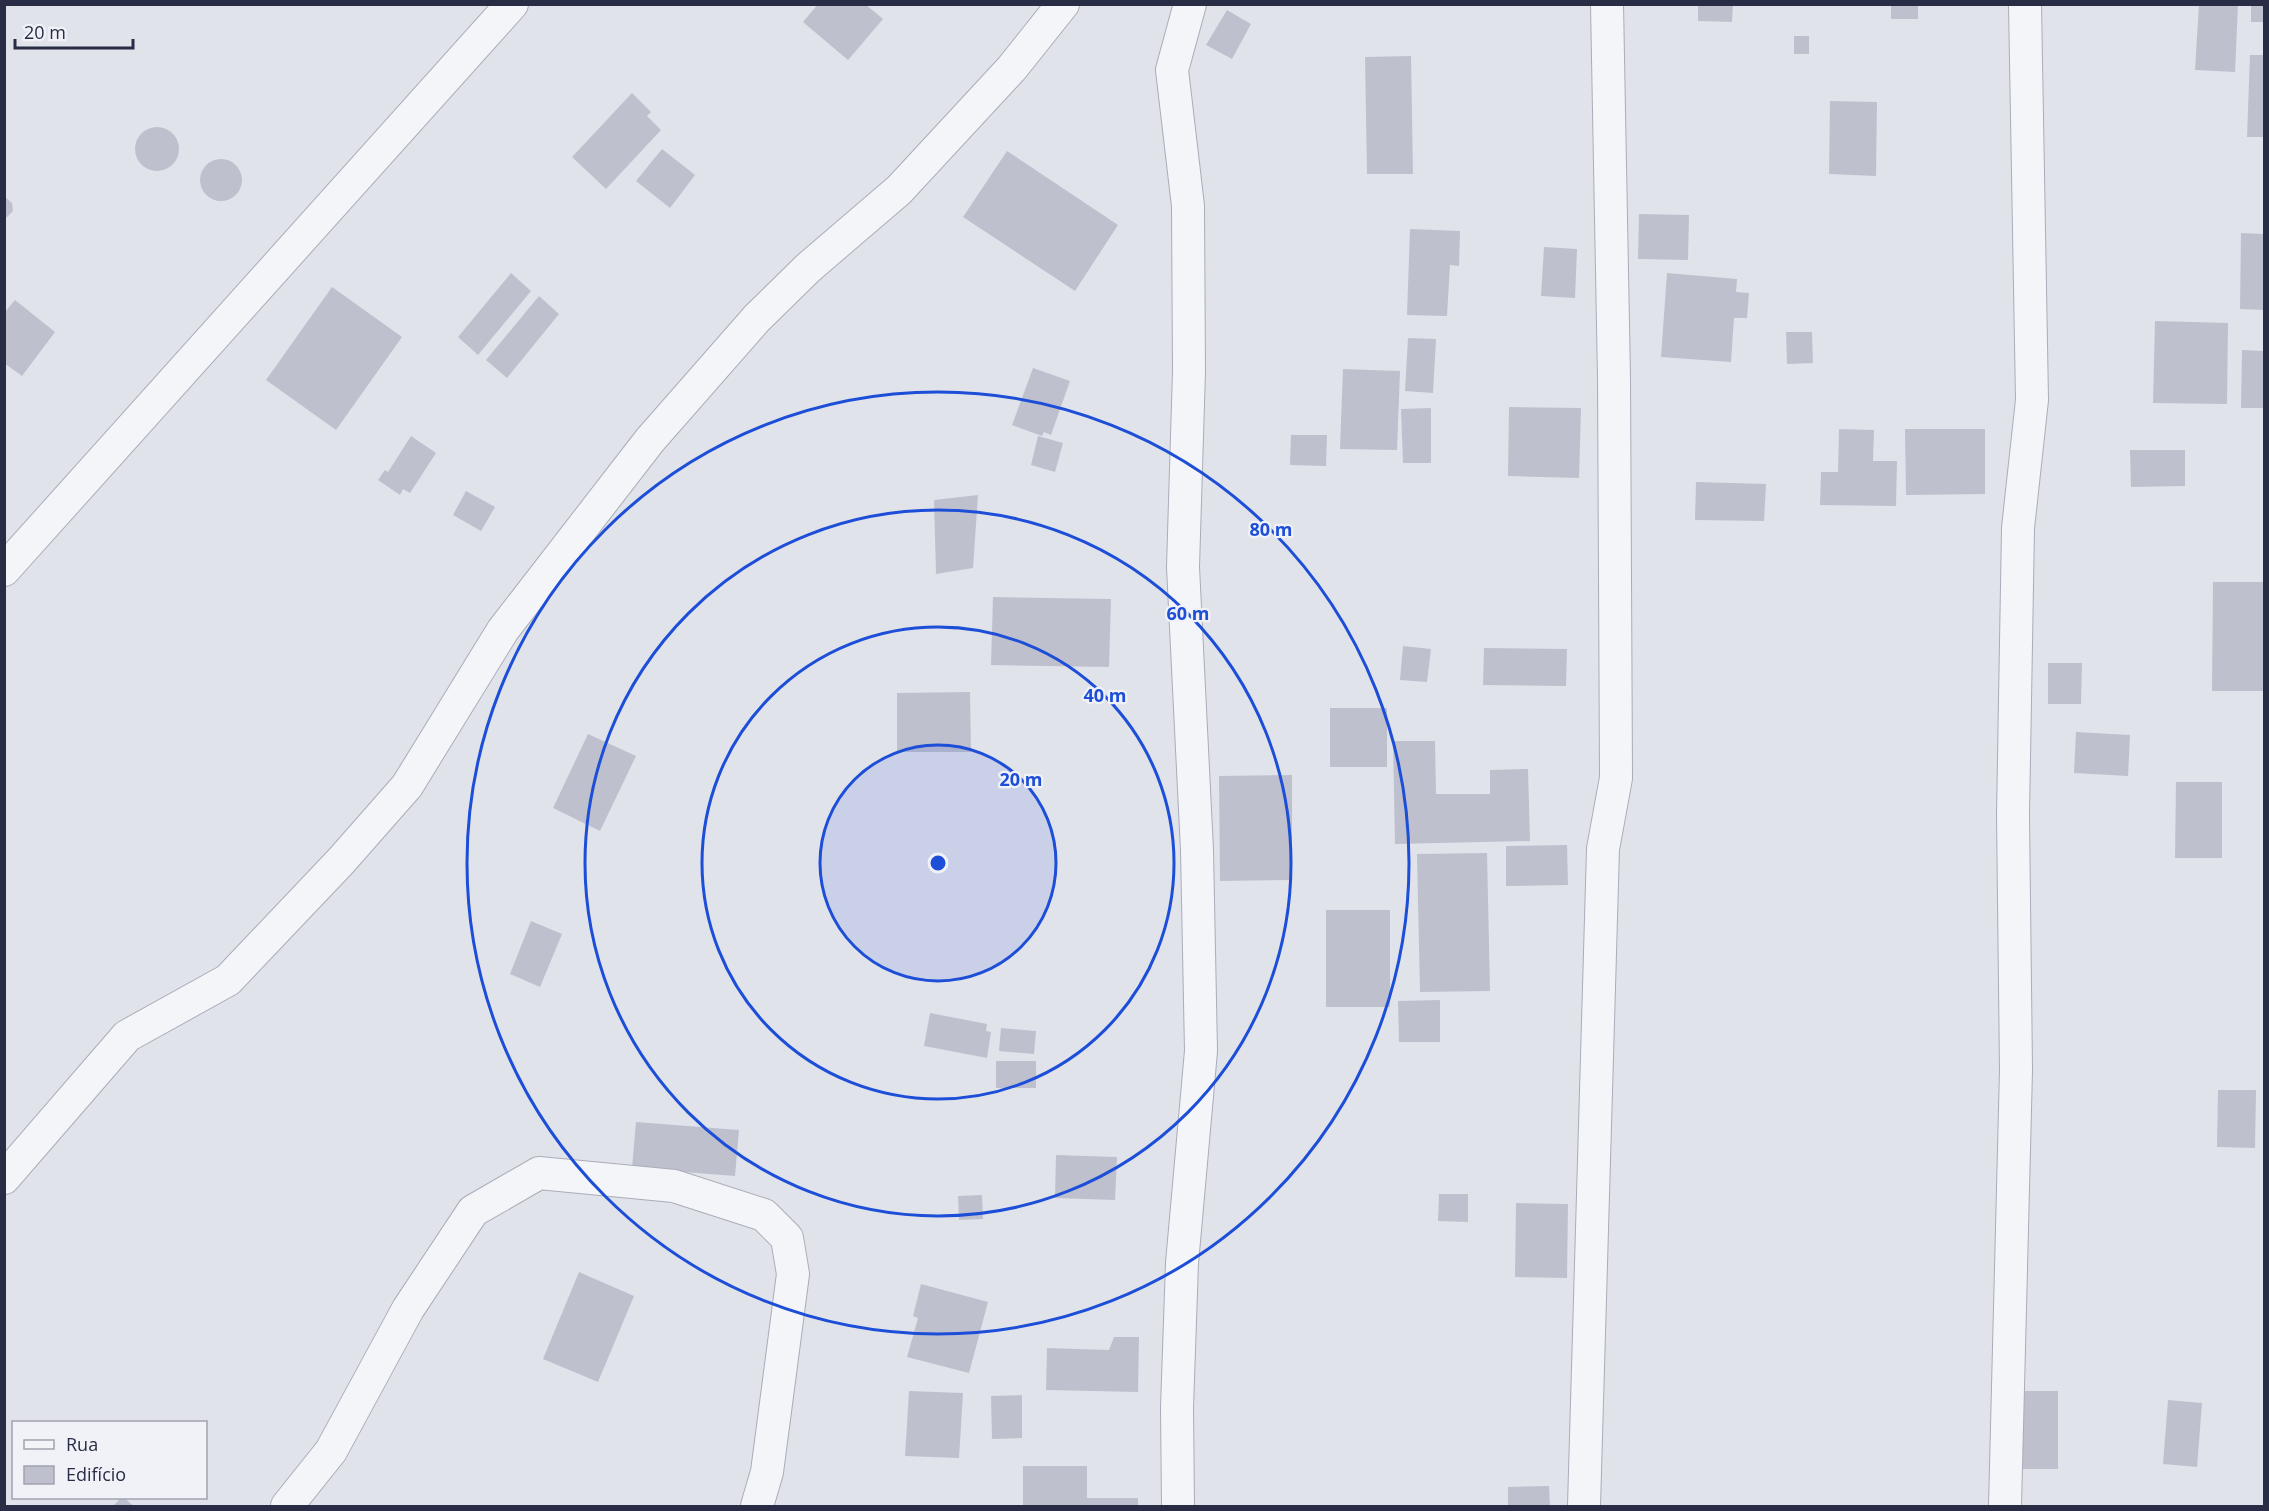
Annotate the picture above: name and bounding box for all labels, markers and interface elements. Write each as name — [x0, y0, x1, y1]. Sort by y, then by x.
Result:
scale bar — [15, 12, 134, 50]
text: 20 m — [24, 20, 66, 44]
text: 80 m — [1250, 517, 1292, 541]
text: 60 m — [1167, 601, 1209, 625]
text: 40 m — [1084, 683, 1126, 707]
text: 20 m — [1000, 767, 1042, 791]
centre of rings — [928, 853, 948, 873]
legend — [12, 1421, 207, 1499]
text: Rua — [66, 1432, 98, 1456]
text: Edifício — [66, 1462, 126, 1486]

